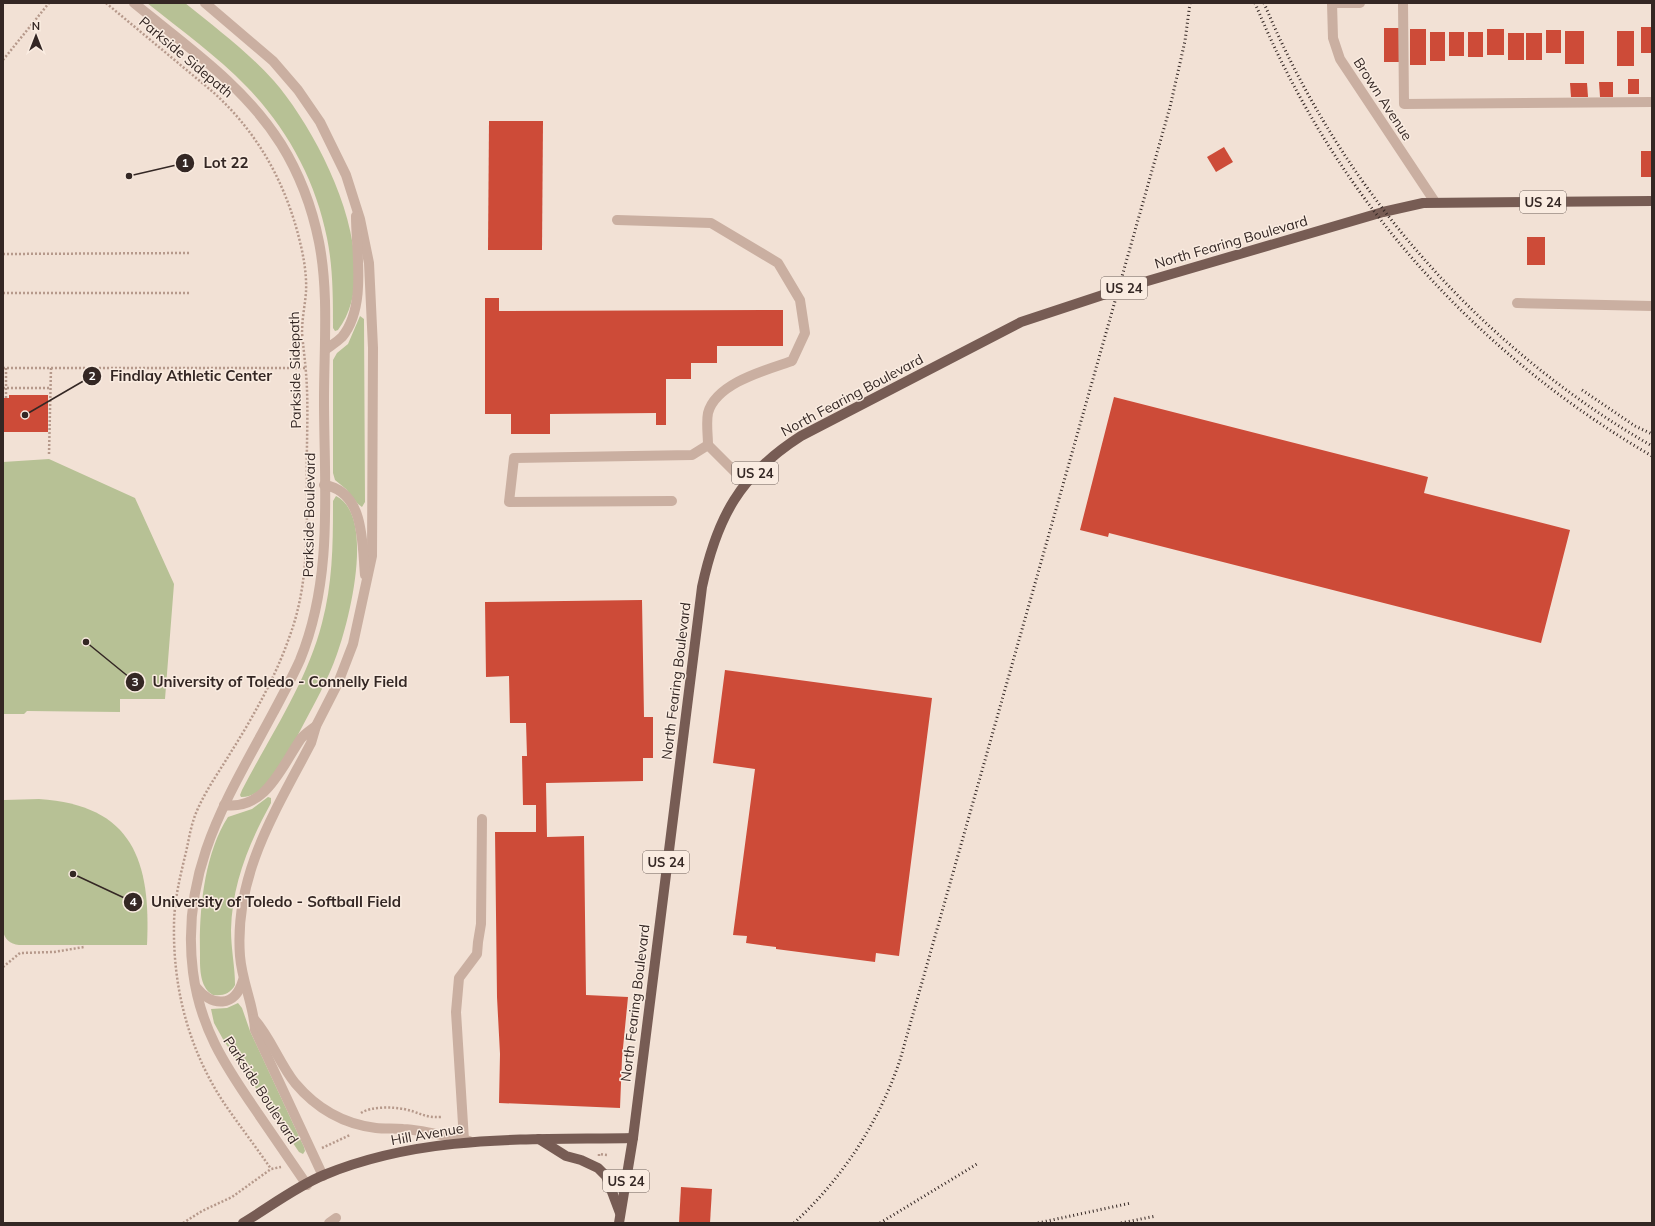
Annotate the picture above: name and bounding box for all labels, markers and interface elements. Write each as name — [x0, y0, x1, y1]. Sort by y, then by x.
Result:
street label: Parkside Sidepath — [135, 12, 237, 102]
north arrow — [16, 16, 56, 56]
text: N — [32, 19, 40, 33]
street label: Brown Avenue — [1350, 54, 1416, 144]
callout: Lot 22 — [175, 149, 256, 176]
text: Lot 22 — [204, 153, 248, 172]
text: 1 — [181, 155, 189, 170]
road number: US 24 — [1520, 191, 1566, 213]
street label: North Fearing Boulevard — [1152, 212, 1310, 272]
road number: US 24 — [1101, 277, 1147, 299]
street label: Parkside Sidepath — [285, 311, 305, 429]
street label: North Fearing Boulevard — [778, 350, 926, 440]
callout: Findlay Athletic Center — [82, 363, 280, 390]
text: Findlay Athletic Center — [110, 366, 272, 385]
text: 2 — [88, 368, 96, 383]
street label: Parkside Boulevard — [299, 452, 319, 578]
road number: US 24 — [732, 462, 778, 484]
street label: North Fearing Boulevard — [657, 601, 695, 761]
callout: University of Toledo - Connelly Field — [125, 669, 416, 696]
text: University of Toledo - Connelly Field — [152, 672, 408, 691]
text: 3 — [131, 674, 139, 689]
road number: US 24 — [643, 851, 689, 873]
callout: University of Toledo - Softball Field — [123, 889, 409, 916]
text: University of Toledo - Softball Field — [151, 892, 401, 911]
text: 4 — [129, 894, 137, 909]
street label: North Fearing Boulevard — [616, 923, 654, 1083]
street label: Parkside Boulevard — [219, 1033, 303, 1147]
street label: Hill Avenue — [389, 1119, 465, 1149]
road number: US 24 — [603, 1170, 649, 1192]

